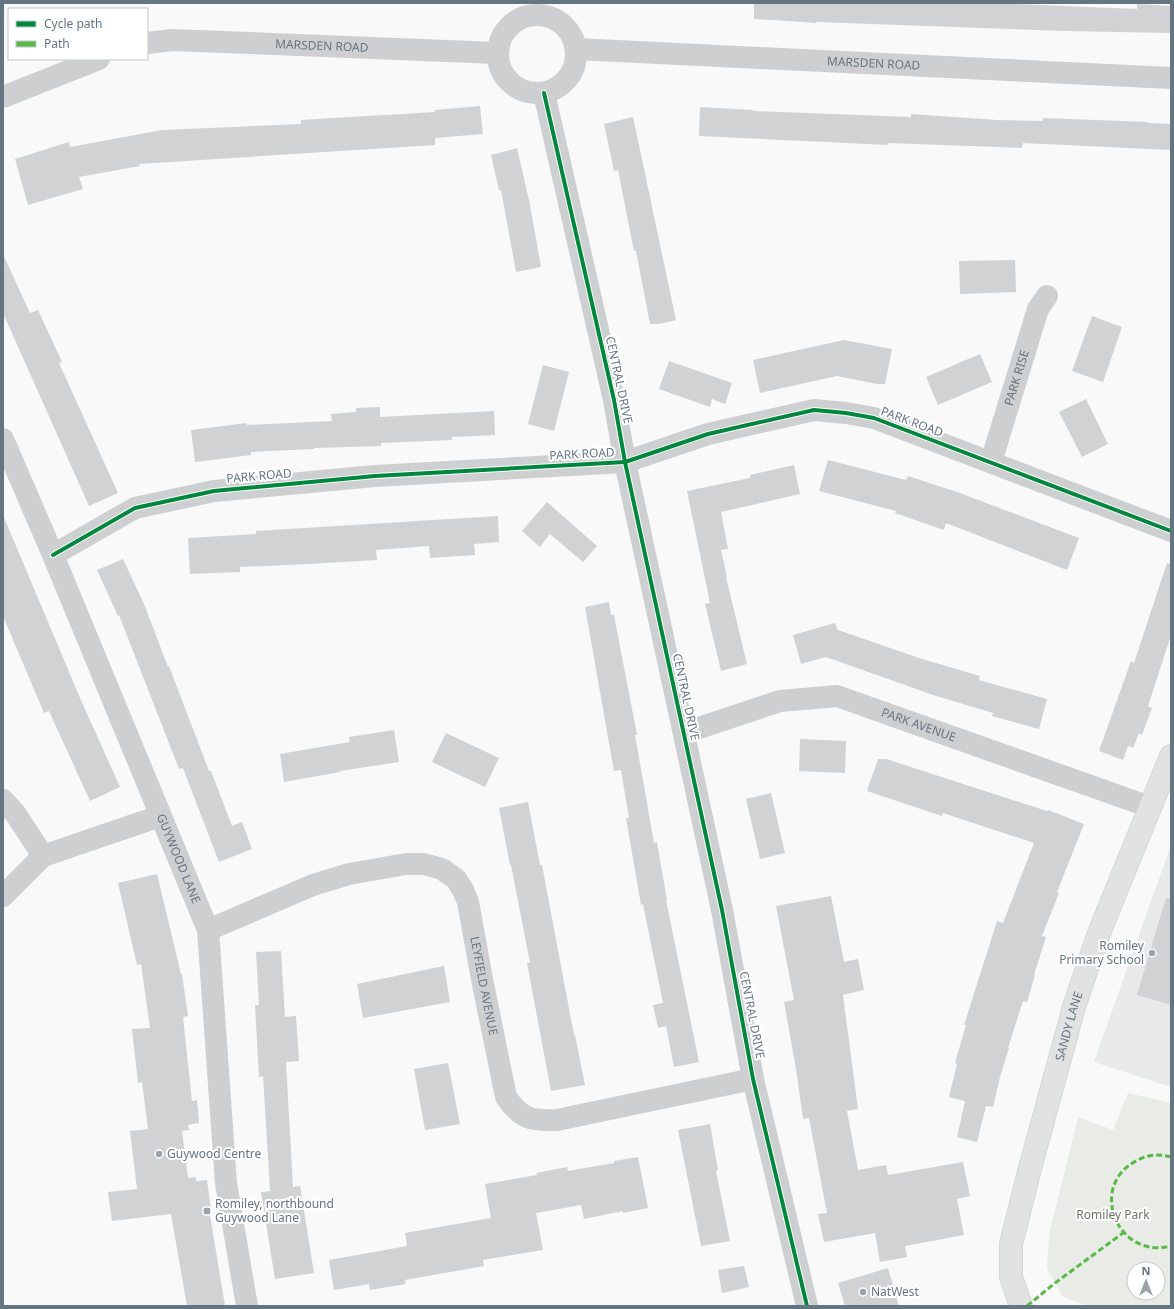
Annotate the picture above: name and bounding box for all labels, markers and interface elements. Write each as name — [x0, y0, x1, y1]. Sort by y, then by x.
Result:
legend — [8, 8, 148, 60]
text: Cycle path — [44, 15, 102, 32]
text: Path — [44, 35, 70, 52]
street label: MARSDEN ROAD — [275, 35, 369, 56]
street label: MARSDEN ROAD — [827, 52, 921, 74]
street label: CENTRAL DRIVE — [602, 335, 637, 425]
street label: PARK RISE — [1000, 348, 1033, 408]
street label: PARK ROAD — [879, 402, 946, 441]
street label: PARK ROAD — [549, 443, 615, 464]
street label: PARK ROAD — [226, 464, 292, 487]
street label: CENTRAL DRIVE — [669, 652, 704, 742]
street label: PARK AVENUE — [879, 703, 958, 746]
street label: GUYWOOD LANE — [153, 811, 205, 906]
street label: LEYFIELD AVENUE — [466, 935, 502, 1037]
place label: Romiley Primary School — [1059, 937, 1145, 968]
marker: Romiley Primary School — [1147, 948, 1157, 958]
street label: CENTRAL DRIVE — [736, 970, 769, 1060]
street label: SANDY LANE — [1051, 989, 1087, 1063]
place label: Guywood Centre — [167, 1145, 262, 1162]
marker: Guywood Centre — [154, 1149, 164, 1159]
place label: Romiley, northbound Guywood Lane — [215, 1195, 334, 1226]
marker: Romiley, northbound Guywood Lane — [202, 1206, 212, 1216]
park label: Romiley Park — [1076, 1206, 1150, 1223]
north arrow — [1126, 1261, 1166, 1301]
text: N — [1142, 1263, 1150, 1278]
place label: NatWest — [871, 1283, 920, 1300]
marker: NatWest — [858, 1287, 868, 1297]

